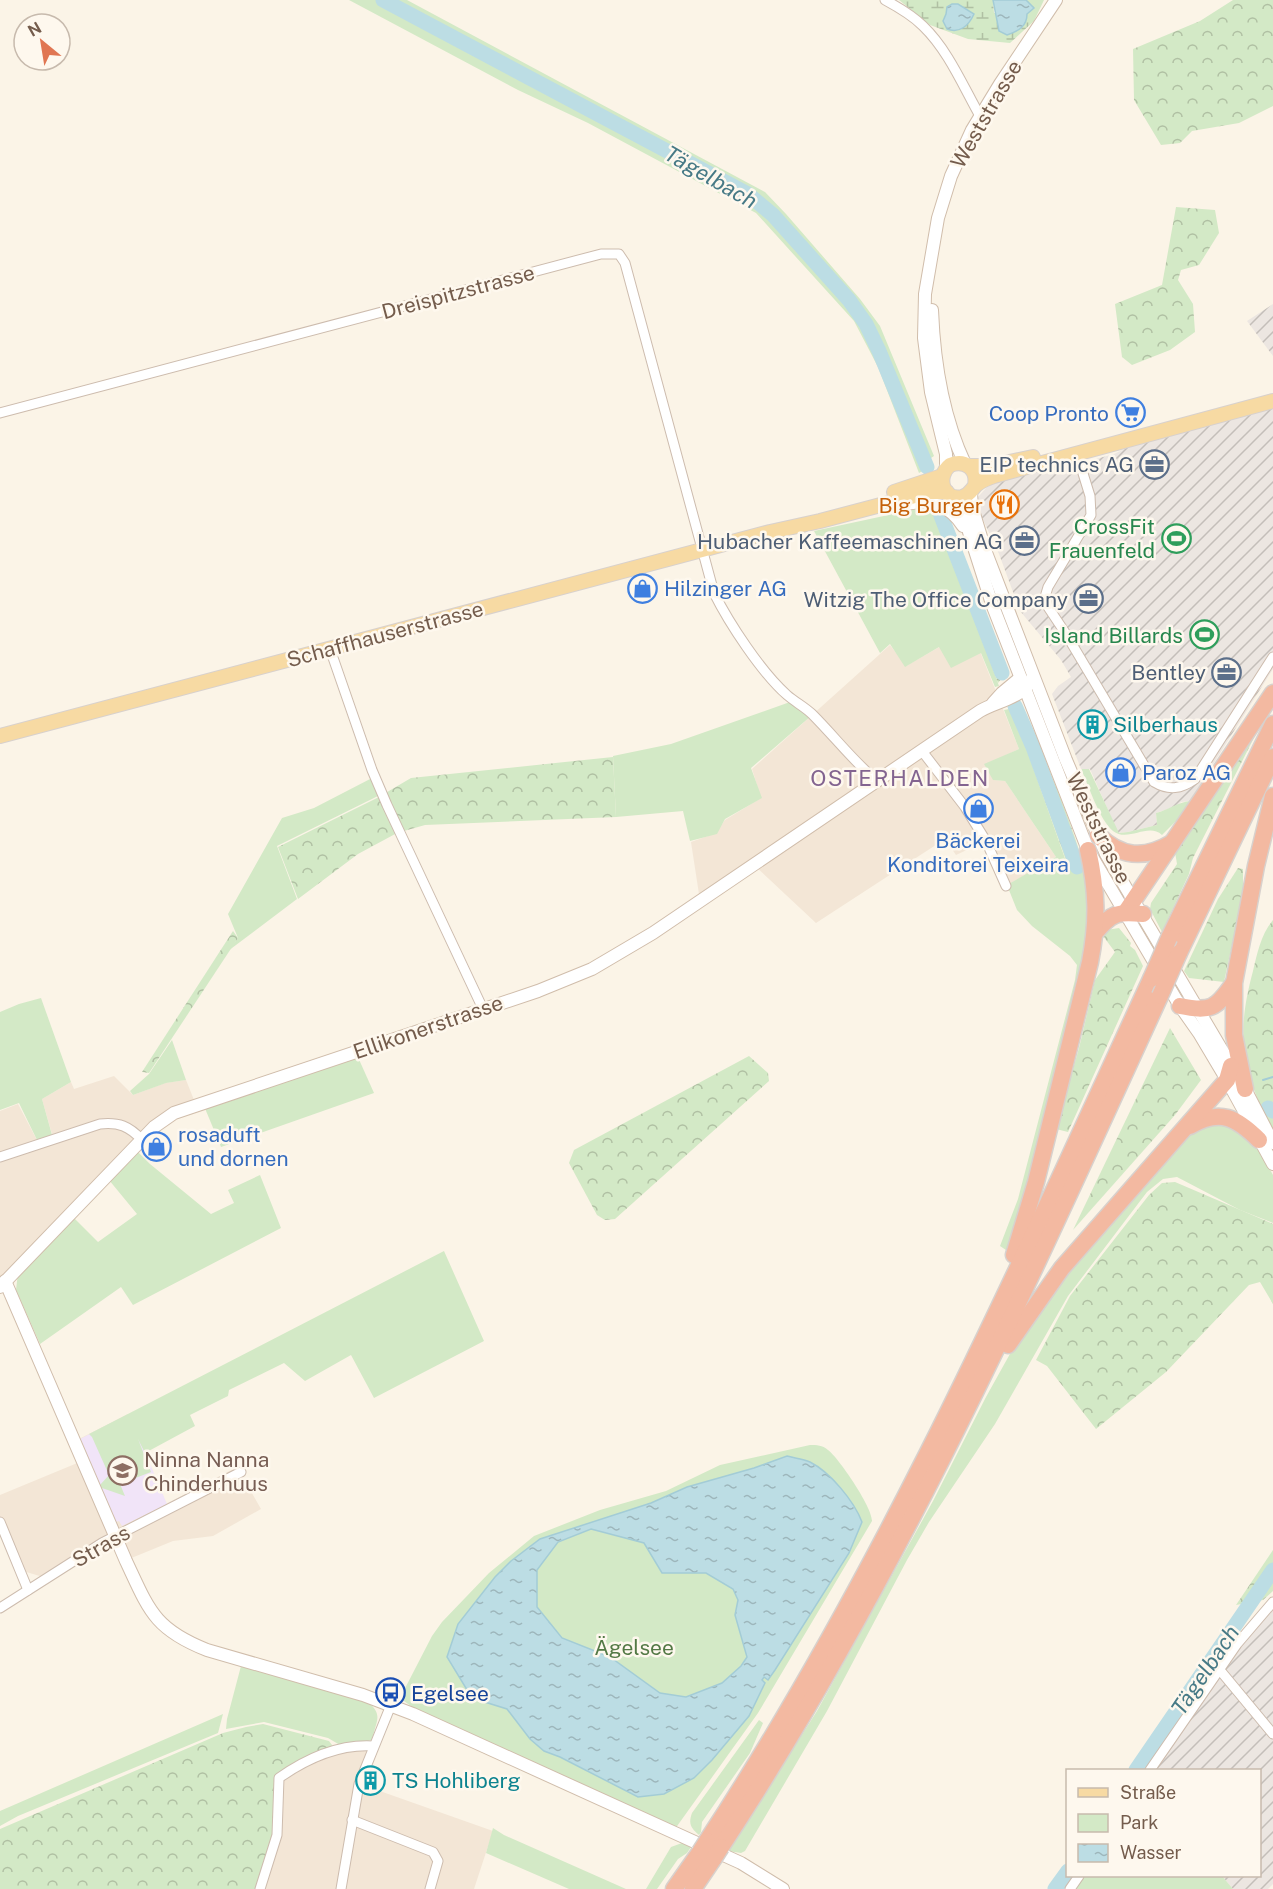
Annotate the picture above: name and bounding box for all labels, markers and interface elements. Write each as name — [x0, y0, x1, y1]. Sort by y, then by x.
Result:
north arrow — [12, 12, 72, 72]
text: N — [25, 18, 45, 41]
street label: Weststrasse — [945, 56, 1027, 172]
water label: Tägelbach — [660, 140, 762, 214]
street label: Dreispitzstrasse — [379, 260, 537, 324]
supermarket icon: Coop Pronto — [1114, 397, 1146, 429]
place label: Coop Pronto — [989, 401, 1109, 426]
office icon: EIP technics AG — [1139, 448, 1171, 480]
place label: EIP technics AG — [979, 452, 1134, 477]
restaurant icon: Big Burger — [988, 489, 1020, 521]
place label: Big Burger — [878, 493, 983, 518]
place label: CrossFit Frauenfeld — [1049, 514, 1155, 563]
sports icon: CrossFit Frauenfeld — [1160, 522, 1192, 554]
office icon: Hubacher Kaffeemaschinen AG — [1008, 525, 1040, 557]
place label: Hubacher Kaffeemaschinen AG — [697, 529, 1003, 554]
shop icon: Hilzinger AG — [627, 572, 659, 604]
place label: Hilzinger AG — [664, 576, 787, 601]
office icon: Witzig The Office Company — [1073, 583, 1105, 615]
place label: Witzig The Office Company — [804, 587, 1068, 612]
street label: Schaffhauserstrasse — [284, 596, 486, 672]
sports icon: Island Billards — [1188, 619, 1220, 651]
place label: Island Billards — [1044, 623, 1183, 648]
office icon: Bentley — [1211, 656, 1243, 688]
place label: Bentley — [1131, 660, 1206, 685]
building icon: Silberhaus — [1076, 708, 1108, 740]
place label: Silberhaus — [1113, 712, 1218, 737]
shop icon: Paroz AG — [1105, 756, 1137, 788]
place label: Paroz AG — [1142, 760, 1231, 785]
district label: OSTERHALDEN — [810, 765, 990, 791]
street label: Weststrasse — [1061, 768, 1137, 888]
shop icon: Bäckerei Konditorei Teixeira — [962, 793, 994, 825]
place label: Bäckerei Konditorei Teixeira — [887, 828, 1069, 877]
street label: Ellikonerstrasse — [350, 990, 506, 1064]
place label: rosaduft und dornen — [178, 1122, 289, 1171]
shop icon: rosaduft und dornen — [141, 1130, 173, 1162]
place label: Ninna Nanna Chinderhuus — [144, 1447, 269, 1496]
school or university icon: Ninna Nanna Chinderhuus — [107, 1455, 139, 1487]
street label: Strass — [68, 1520, 134, 1572]
water label: Tägelbach — [1166, 1620, 1244, 1720]
park label: Ägelsee — [594, 1635, 674, 1660]
bus stop icon: Egelsee — [374, 1677, 406, 1709]
place label: Egelsee — [411, 1681, 489, 1706]
building icon: TS Hohliberg — [355, 1764, 387, 1796]
place label: TS Hohliberg — [392, 1768, 521, 1793]
legend — [1066, 1769, 1261, 1877]
text: Straße — [1120, 1782, 1176, 1803]
text: Park — [1120, 1812, 1158, 1833]
text: Wasser — [1120, 1842, 1182, 1863]

